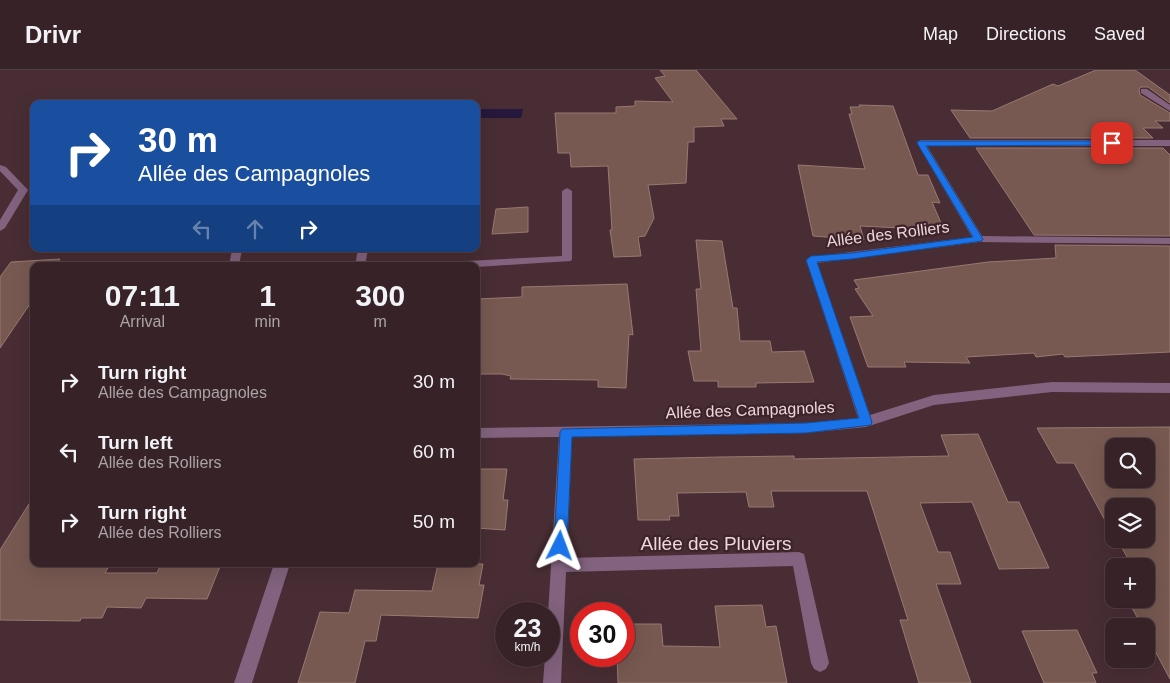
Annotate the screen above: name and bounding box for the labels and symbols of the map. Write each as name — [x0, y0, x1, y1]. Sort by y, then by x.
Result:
pin — [1091, 122, 1133, 164]
street label: Allée des Rolliers — [826, 218, 950, 250]
street label: Allée des Campagnoles — [665, 399, 835, 421]
position arrow — [533, 519, 585, 571]
street label: Allée des Pluviers — [640, 533, 792, 554]
speed limit sign: 30 — [570, 602, 635, 667]

